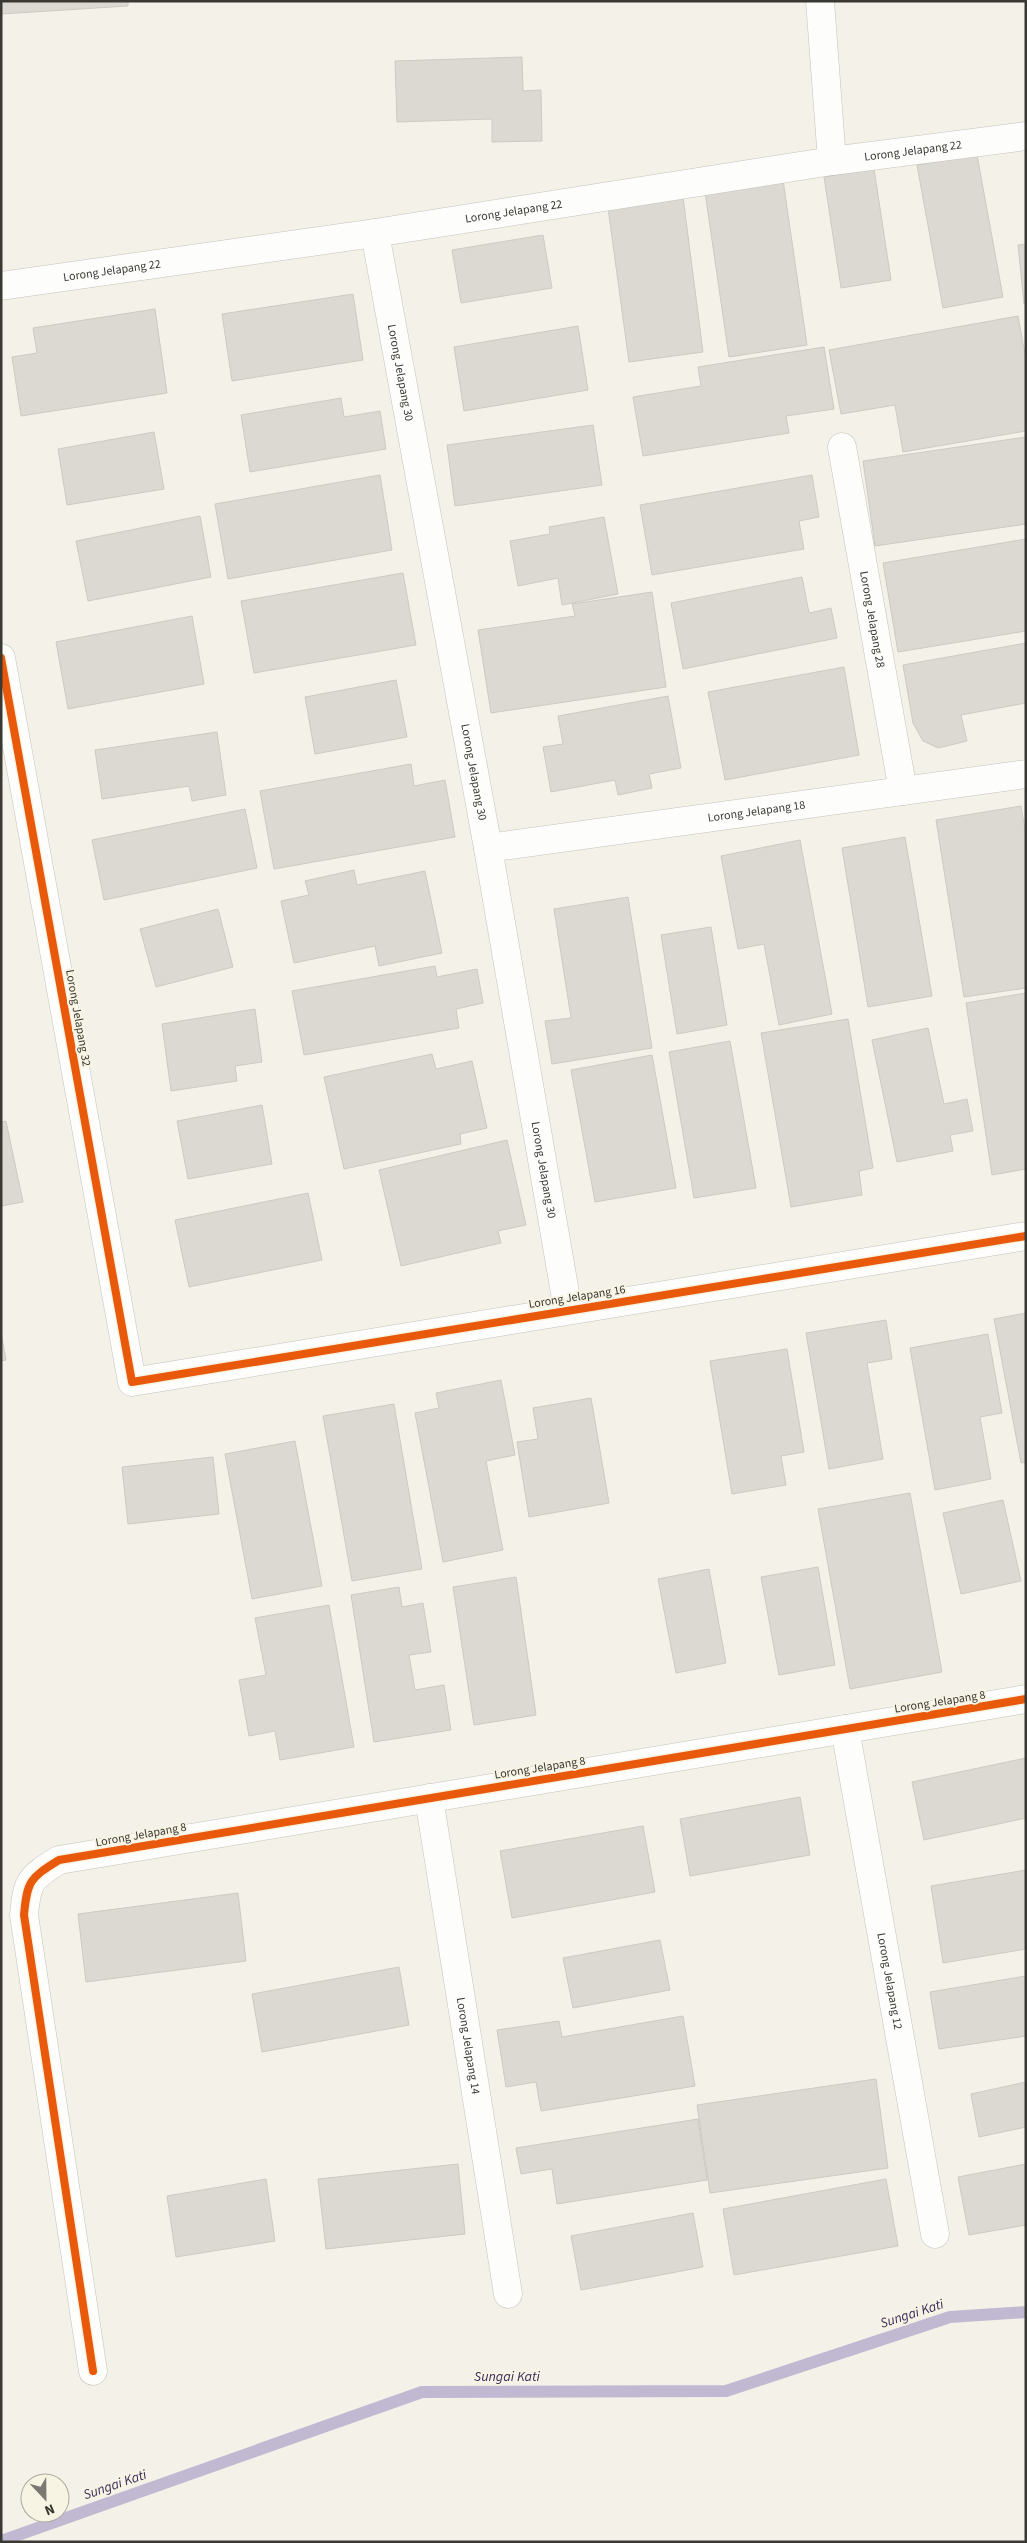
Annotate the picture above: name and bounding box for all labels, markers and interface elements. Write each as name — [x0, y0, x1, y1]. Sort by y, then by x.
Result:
street label: Lorong Jelapang 22 — [863, 136, 963, 165]
street label: Lorong Jelapang 22 — [464, 195, 563, 227]
street label: Lorong Jelapang 22 — [62, 255, 162, 286]
street label: Lorong Jelapang 30 — [383, 323, 418, 423]
street label: Lorong Jelapang 28 — [856, 569, 890, 669]
street label: Lorong Jelapang 30 — [457, 722, 491, 822]
street label: Lorong Jelapang 18 — [707, 796, 806, 826]
street label: Lorong Jelapang 32 — [61, 968, 95, 1068]
street label: Lorong Jelapang 30 — [527, 1120, 561, 1220]
street label: Lorong Jelapang 16 — [527, 1281, 627, 1313]
street label: Lorong Jelapang 8 — [893, 1686, 987, 1718]
street label: Lorong Jelapang 8 — [493, 1752, 587, 1784]
street label: Lorong Jelapang 8 — [94, 1819, 188, 1851]
street label: Lorong Jelapang 12 — [873, 1931, 907, 2031]
street label: Lorong Jelapang 14 — [452, 1996, 485, 2096]
water label: Sungai Kati — [878, 2294, 947, 2334]
water label: Sungai Kati — [474, 2367, 541, 2387]
water label: Sungai Kati — [81, 2465, 150, 2505]
north arrow — [20, 2473, 70, 2523]
text: N — [41, 2498, 58, 2520]

